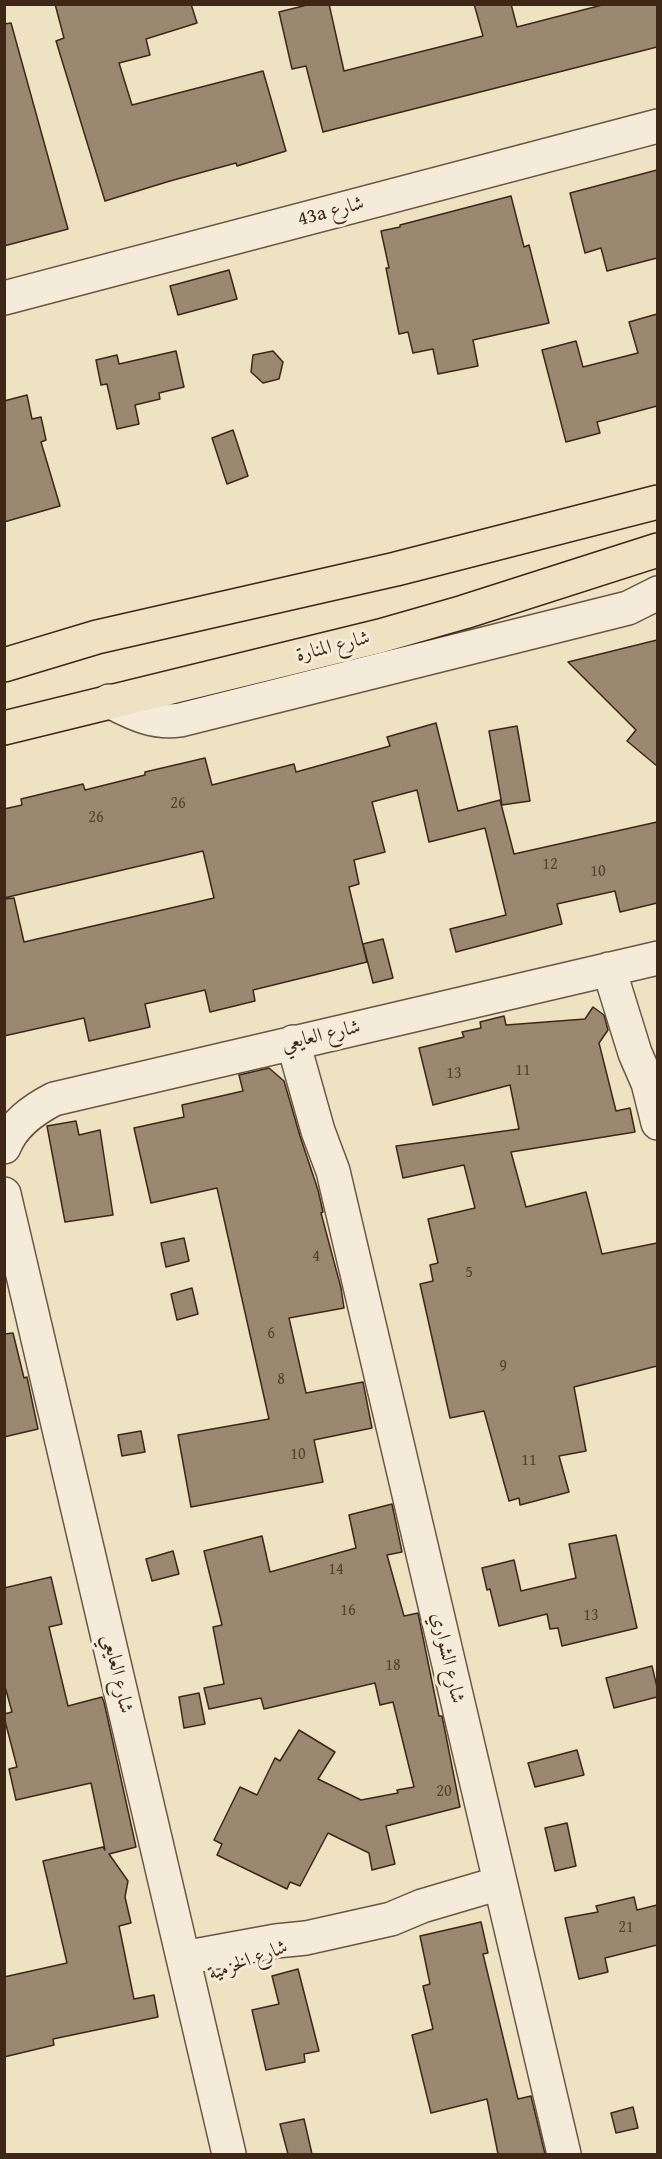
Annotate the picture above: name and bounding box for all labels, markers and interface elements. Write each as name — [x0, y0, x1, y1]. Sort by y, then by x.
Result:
street label: 43a شارع — [295, 192, 367, 232]
street label: شارع المنارة — [294, 626, 372, 668]
house number: 26 — [170, 794, 186, 814]
house number: 26 — [88, 808, 104, 828]
house number: 12 — [542, 855, 558, 875]
house number: 10 — [590, 862, 606, 882]
street label: شارع العايعي — [279, 1015, 363, 1057]
house number: 11 — [515, 1061, 531, 1081]
house number: 13 — [446, 1064, 462, 1084]
house number: 4 — [312, 1247, 320, 1267]
house number: 5 — [465, 1263, 473, 1283]
house number: 6 — [267, 1324, 275, 1344]
house number: 9 — [499, 1357, 507, 1377]
house number: 8 — [277, 1370, 285, 1390]
house number: 10 — [290, 1445, 306, 1465]
house number: 11 — [521, 1451, 537, 1471]
house number: 14 — [328, 1560, 344, 1580]
house number: 16 — [340, 1601, 356, 1621]
house number: 13 — [583, 1606, 599, 1626]
street label: شارع الشواري — [425, 1610, 469, 1706]
street label: شارع العايعي — [96, 1632, 138, 1716]
house number: 18 — [385, 1656, 401, 1676]
house number: 20 — [436, 1782, 452, 1802]
house number: 21 — [618, 1918, 634, 1938]
street label: شارع الخزمية — [205, 1935, 291, 1987]

